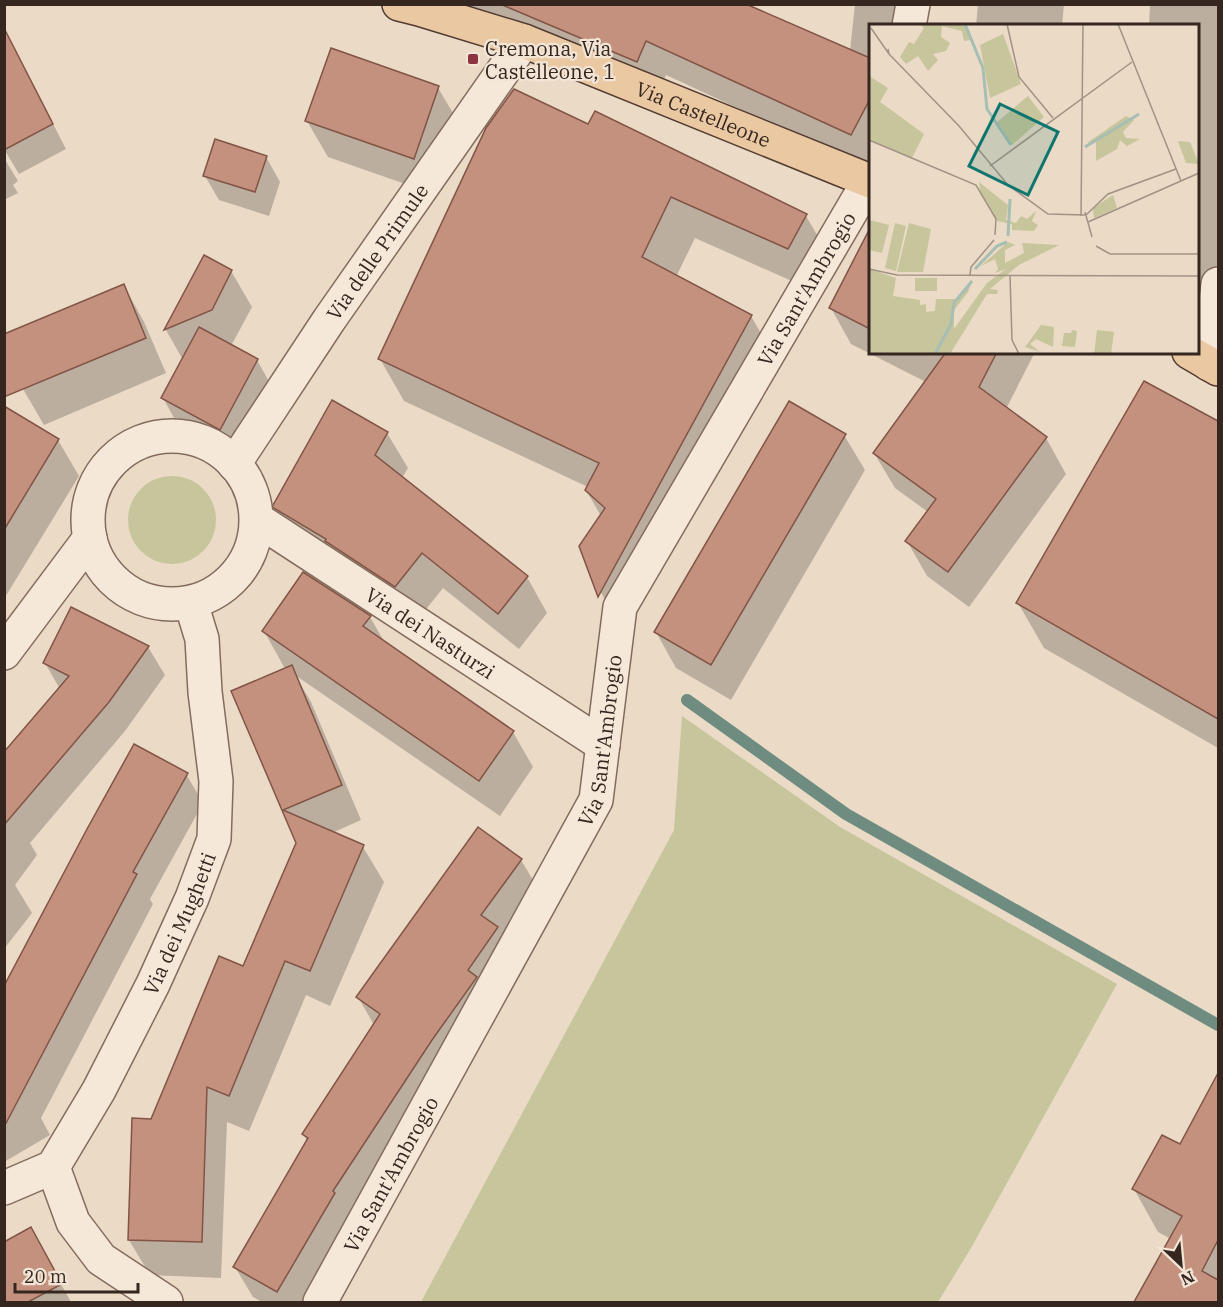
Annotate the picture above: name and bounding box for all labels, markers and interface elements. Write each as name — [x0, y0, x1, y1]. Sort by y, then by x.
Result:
inset map — [869, 24, 1199, 354]
place label: Cremona, Via Castelleone, 1 — [485, 35, 615, 85]
marker: Cremona, Via Castelleone, 1 — [466, 52, 480, 66]
street label: Via Castelleone — [632, 74, 775, 153]
street label: Via delle Primule — [320, 178, 434, 325]
street label: Via Sant'Ambrogio — [750, 207, 862, 371]
street label: Via dei Nasturzi — [361, 580, 501, 685]
street label: Via Sant'Ambrogio — [571, 653, 627, 831]
street label: Via dei Mughetti — [136, 848, 221, 999]
street label: Via Sant'Ambrogio — [337, 1091, 444, 1257]
north arrow — [1151, 1235, 1211, 1295]
scale bar — [15, 1256, 138, 1294]
text: 20 m — [24, 1265, 67, 1288]
text: N — [1178, 1267, 1198, 1290]

